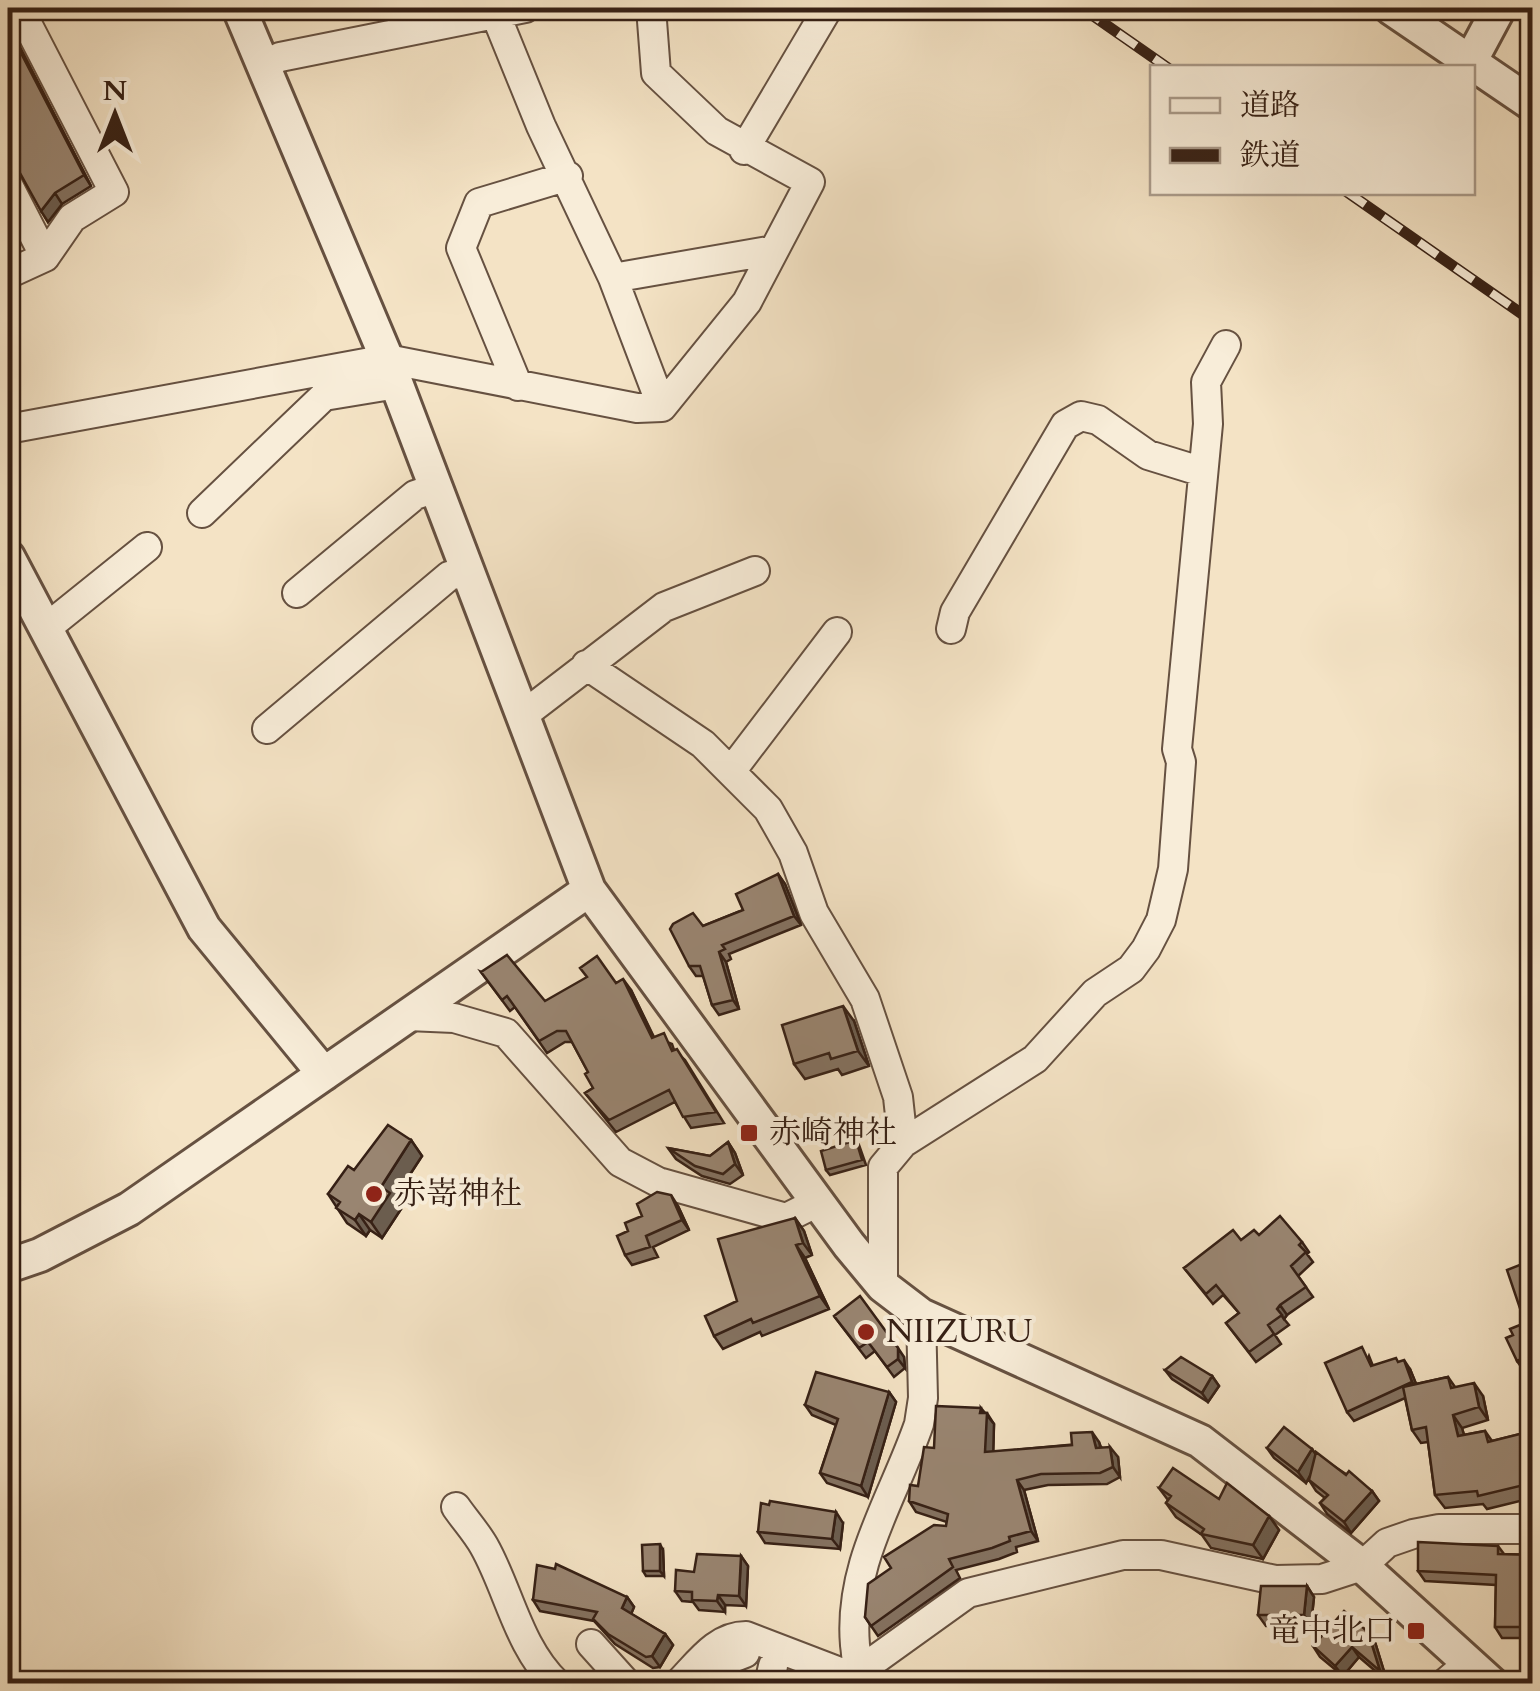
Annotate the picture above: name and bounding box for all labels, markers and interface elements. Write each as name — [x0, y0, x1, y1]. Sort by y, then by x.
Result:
north arrow — [65, 65, 165, 165]
legend — [1150, 65, 1475, 195]
text: N — [103, 72, 127, 110]
text: 道路 — [1240, 85, 1300, 126]
text: 鉄道 — [1240, 135, 1300, 176]
place label: 赤崎神社 — [769, 1111, 897, 1155]
marker: 赤崎神社 — [738, 1122, 760, 1144]
place label: 赤嵜神社 — [394, 1172, 522, 1216]
marker: 赤嵜神社 — [363, 1183, 385, 1205]
place label: NIIZURU — [886, 1310, 1032, 1354]
marker: NIIZURU — [855, 1321, 877, 1343]
place label: 竜中北口 — [1268, 1609, 1396, 1653]
marker: 竜中北口 — [1405, 1620, 1427, 1642]

